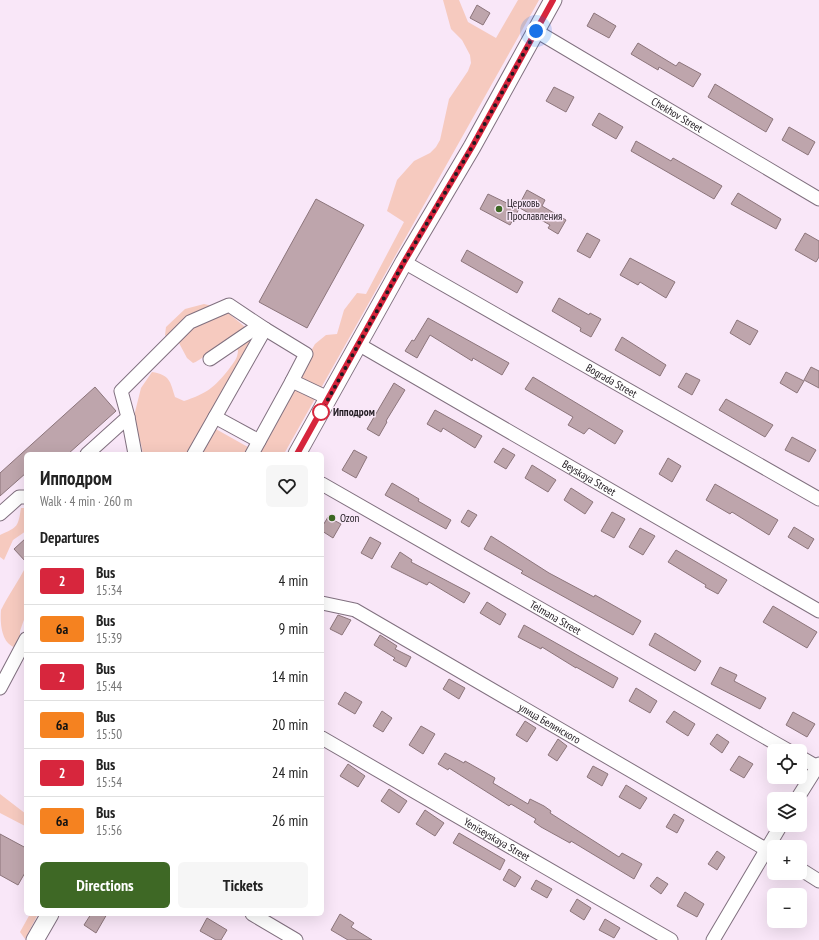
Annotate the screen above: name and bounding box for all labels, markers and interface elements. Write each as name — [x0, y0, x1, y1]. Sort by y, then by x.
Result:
your location — [526, 21, 546, 41]
street label: Chekhov Street — [649, 94, 705, 135]
place label: Церковь Прославления — [507, 196, 562, 223]
marker: Церковь Прославления — [494, 204, 504, 214]
street label: Bograda Street — [584, 360, 640, 401]
marker: Ипподром — [312, 403, 330, 421]
place label: Ипподром — [333, 405, 375, 419]
street label: Beyskaya Street — [560, 457, 618, 499]
button: heart — [266, 465, 308, 507]
text: Ипподром — [40, 466, 112, 490]
text: Walk · 4 min · 260 m — [40, 493, 132, 510]
place label: Ozon — [340, 511, 359, 525]
marker: Ozon — [327, 513, 337, 523]
text: Departures — [40, 528, 99, 547]
text: Bus — [96, 563, 115, 582]
text: 4 min — [278, 571, 308, 590]
text: 2 — [59, 572, 65, 590]
text: 15:34 — [96, 582, 122, 599]
street label: Telmana Street — [527, 597, 584, 638]
text: Bus — [96, 611, 115, 630]
text: 9 min — [278, 619, 308, 638]
text: 6а — [56, 620, 68, 638]
text: 15:39 — [96, 630, 122, 647]
text: Bus — [96, 659, 115, 678]
text: 14 min — [272, 667, 308, 686]
text: 2 — [59, 668, 65, 686]
text: 15:44 — [96, 678, 122, 695]
street label: улица Белинского — [516, 700, 583, 747]
text: Bus — [96, 707, 115, 726]
text: 20 min — [272, 715, 308, 734]
text: 6а — [56, 716, 68, 734]
text: 15:50 — [96, 726, 122, 743]
map controls — [767, 744, 807, 928]
button: locate — [767, 744, 807, 784]
text: Bus — [96, 755, 115, 774]
text: 24 min — [272, 763, 308, 782]
text: 2 — [59, 764, 65, 782]
text: 15:54 — [96, 774, 122, 791]
button: layers — [767, 792, 807, 832]
text: Bus — [96, 803, 115, 822]
text: 26 min — [272, 811, 308, 830]
text: 6а — [56, 812, 68, 830]
street label: Yeniseyskaya Street — [461, 815, 532, 864]
text: 15:56 — [96, 822, 122, 839]
button: + — [767, 840, 807, 880]
button: Directions — [40, 862, 170, 908]
button: Tickets — [178, 862, 308, 908]
button: − — [767, 888, 807, 928]

